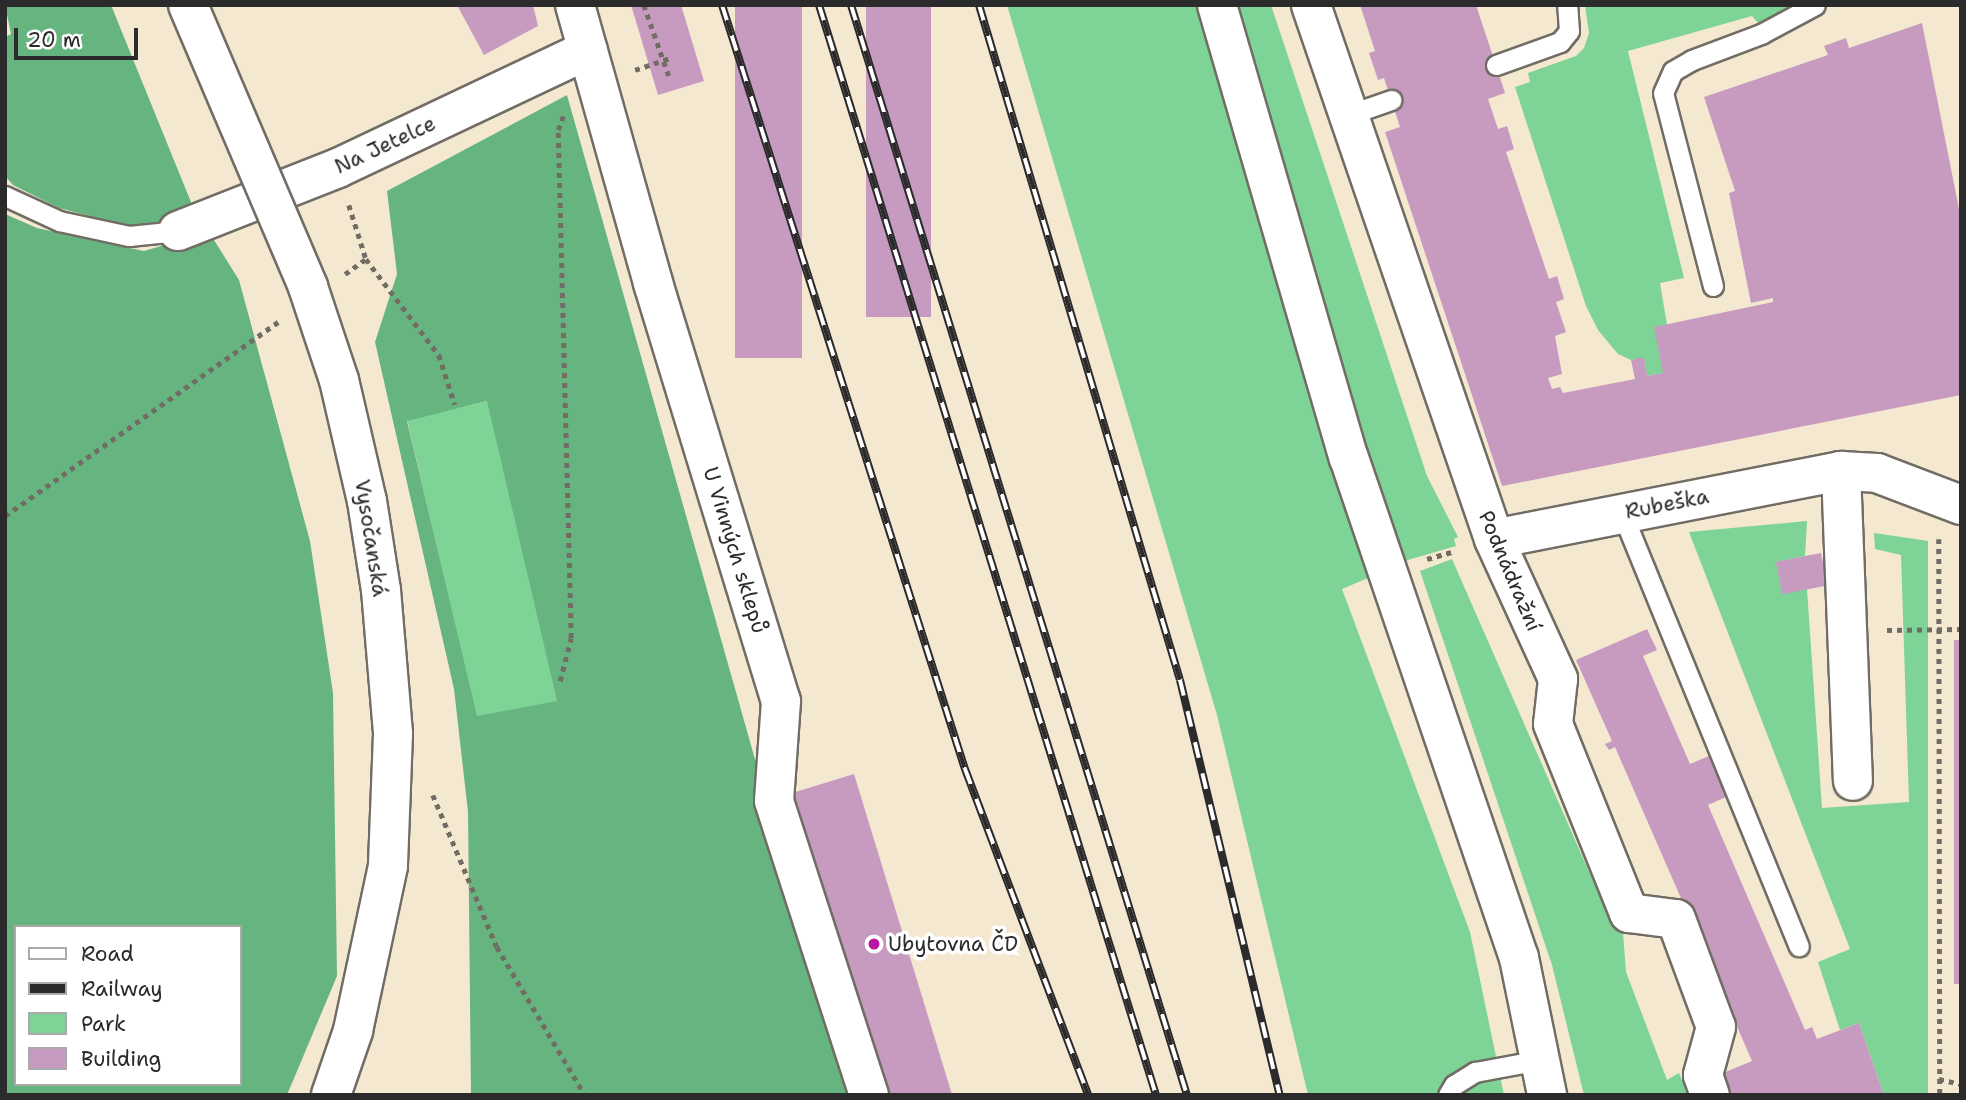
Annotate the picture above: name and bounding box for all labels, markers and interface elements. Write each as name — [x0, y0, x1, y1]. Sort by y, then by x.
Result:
scale bar — [18, 14, 142, 58]
text: 20 m — [27, 26, 81, 54]
street label: Na Jetelce — [330, 111, 440, 179]
street label: U Vinných sklepů — [698, 464, 772, 636]
street label: Vysočanská — [349, 478, 393, 598]
street label: Rubeška — [1623, 484, 1711, 524]
street label: Podnádražní — [1473, 507, 1547, 635]
legend — [14, 925, 242, 1086]
place label: Ubytovna ČD — [888, 931, 1018, 957]
marker: Ubytovna ČD — [866, 936, 882, 952]
text: Road — [81, 940, 134, 968]
text: Railway — [81, 975, 163, 1003]
text: Park — [81, 1010, 126, 1038]
text: Building — [81, 1045, 161, 1073]

